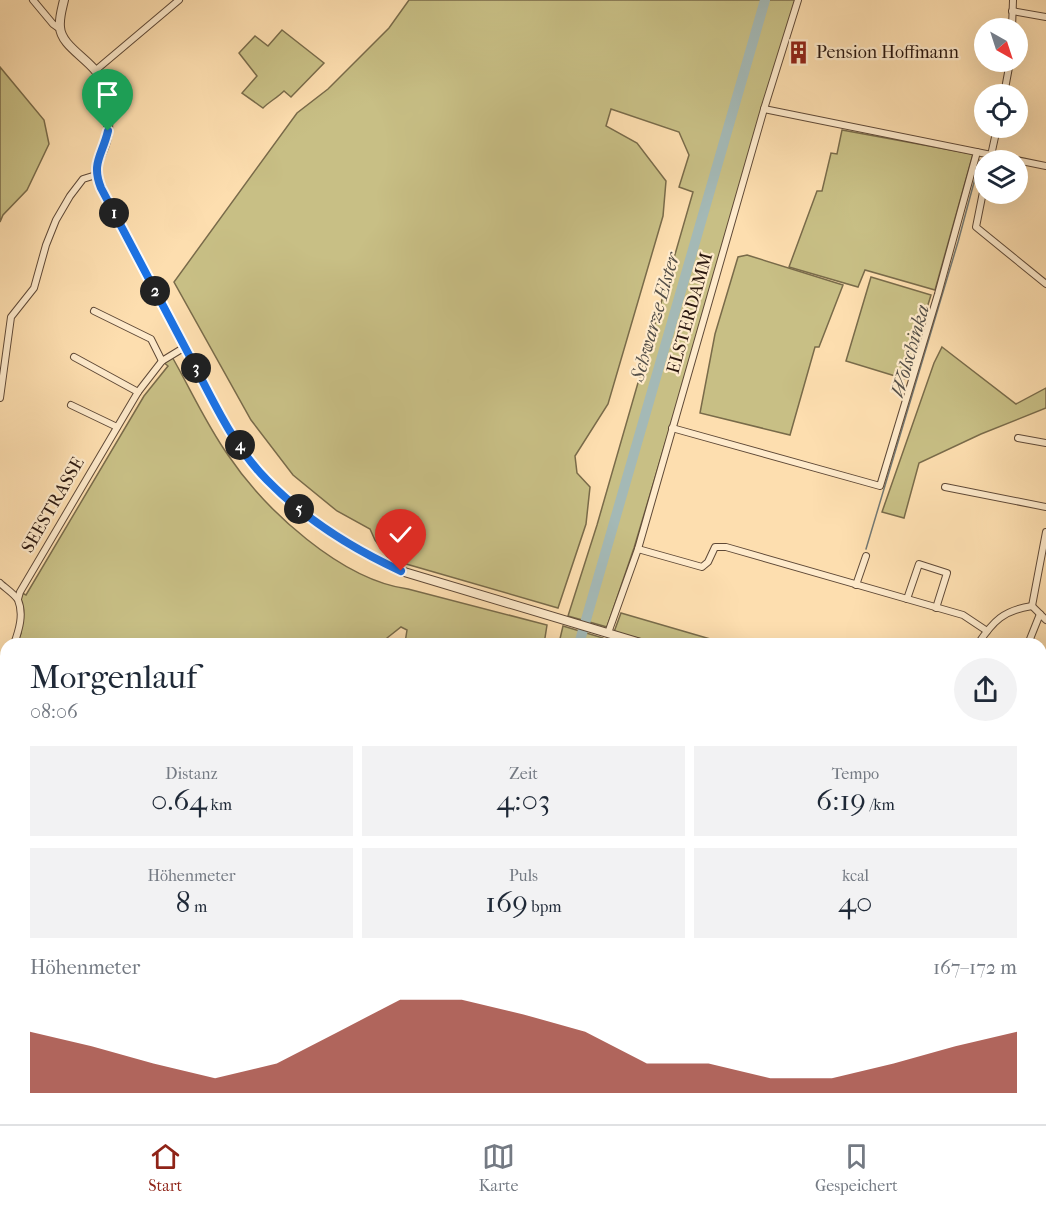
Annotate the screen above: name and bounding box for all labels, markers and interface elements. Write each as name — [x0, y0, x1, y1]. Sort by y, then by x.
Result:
north arrow — [974, 18, 1028, 72]
map controls — [974, 18, 1028, 204]
building icon: Pension Hoffmann — [785, 39, 811, 65]
place label: Pension Hoffmann — [816, 42, 959, 63]
pin — [82, 69, 133, 131]
icon: arrive — [91, 78, 124, 111]
button: locate — [974, 84, 1028, 138]
button: layers — [974, 150, 1028, 204]
pin: 1 — [99, 198, 129, 228]
text: 1 — [111, 203, 117, 222]
water label: Schwarze Elster — [625, 248, 685, 385]
street label: ELSTERDAMM — [663, 250, 717, 376]
pin: 2 — [140, 276, 170, 306]
text: 2 — [151, 281, 159, 300]
water label: Wolschinka — [886, 302, 934, 400]
pin: 3 — [181, 353, 211, 383]
text: 3 — [193, 358, 199, 377]
pin: 4 — [225, 430, 255, 460]
text: 4 — [235, 435, 245, 454]
street label: SEESTRASSE — [17, 453, 89, 557]
pin: 5 — [284, 494, 314, 524]
text: 5 — [296, 499, 302, 518]
pin — [375, 509, 426, 571]
icon: check — [384, 518, 417, 551]
text: Morgenlauf — [30, 658, 197, 697]
button: share — [954, 658, 1017, 721]
text: 08:06 — [30, 700, 78, 723]
text: Distanz — [165, 764, 218, 783]
text: Zeit — [509, 764, 538, 783]
text: Tempo — [832, 764, 879, 783]
text: 0.64 — [151, 783, 207, 818]
text: 4:03 — [497, 783, 550, 818]
text: 6:19 — [816, 783, 866, 818]
text: km — [207, 795, 232, 814]
text: /km — [866, 795, 895, 814]
text: Höhenmeter — [147, 866, 236, 885]
text: Puls — [509, 866, 538, 885]
text: kcal — [842, 866, 869, 885]
text: 8 — [176, 885, 191, 920]
text: 169 — [485, 885, 528, 920]
text: 40 — [838, 885, 873, 920]
text: m — [191, 897, 207, 916]
text: bpm — [528, 897, 562, 916]
text: Höhenmeter — [30, 956, 140, 979]
text: 167–172 m — [933, 956, 1017, 979]
tab: Start — [148, 1140, 182, 1195]
tab: Karte — [479, 1140, 518, 1195]
tab: Gespeichert — [815, 1140, 898, 1195]

